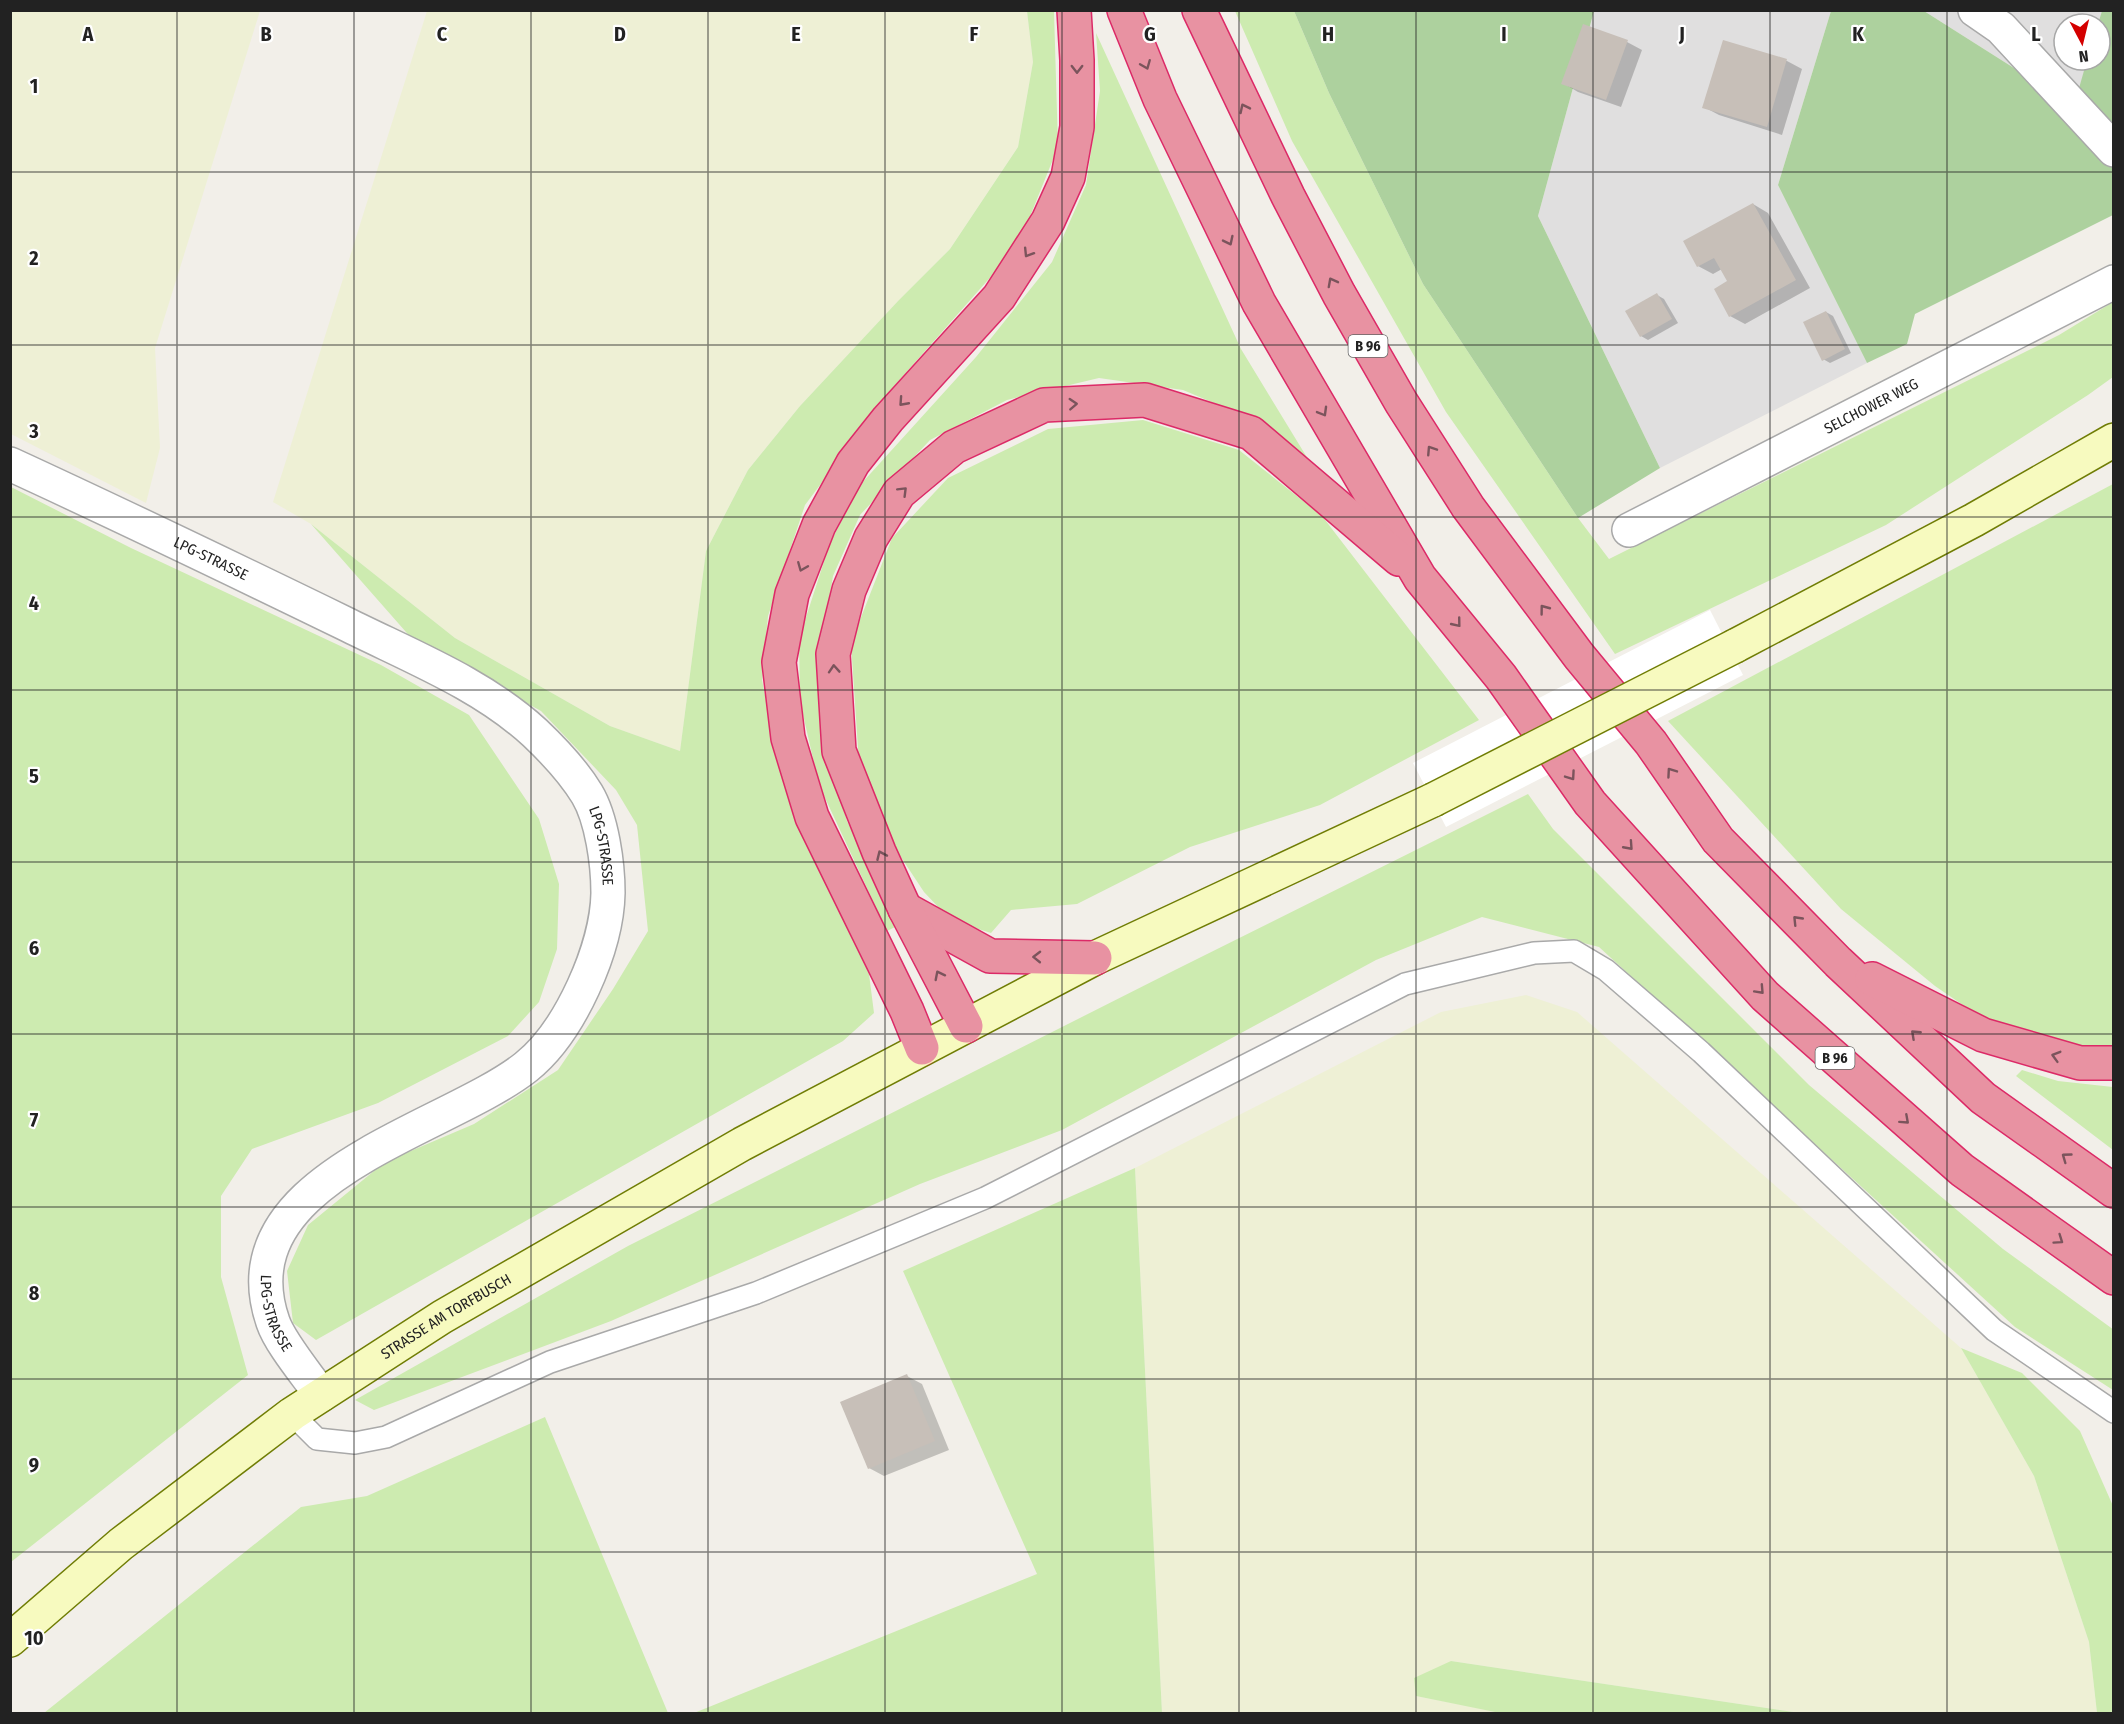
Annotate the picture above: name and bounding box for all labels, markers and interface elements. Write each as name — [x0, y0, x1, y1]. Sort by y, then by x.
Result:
north arrow — [2052, 12, 2112, 72]
text: A — [82, 22, 95, 46]
text: B — [260, 22, 272, 46]
text: C — [437, 22, 448, 46]
text: D — [614, 22, 626, 46]
text: E — [791, 22, 801, 46]
text: F — [970, 22, 979, 46]
text: G — [1144, 22, 1156, 46]
text: H — [1322, 22, 1334, 46]
text: I — [1501, 22, 1507, 46]
text: J — [1678, 22, 1685, 46]
text: K — [1852, 22, 1864, 46]
text: L — [2031, 22, 2041, 46]
text: N — [2078, 46, 2090, 66]
one-way arrow — [1139, 58, 1151, 69]
one-way arrow — [1071, 64, 1083, 73]
text: 1 — [30, 74, 38, 98]
one-way arrow — [1240, 103, 1252, 114]
one-way arrow — [1222, 235, 1233, 246]
text: 2 — [28, 246, 39, 270]
one-way arrow — [1023, 247, 1035, 257]
one-way arrow — [1328, 278, 1339, 288]
road number: B 96 — [1348, 335, 1388, 357]
street label: SELCHOWER WEG — [1821, 375, 1921, 438]
one-way arrow — [899, 395, 910, 406]
one-way arrow — [1068, 397, 1077, 410]
one-way arrow — [1315, 406, 1327, 416]
text: 3 — [28, 419, 39, 443]
one-way arrow — [1427, 446, 1439, 456]
one-way arrow — [896, 487, 907, 498]
street label: LPG-STRASSE — [171, 533, 251, 584]
one-way arrow — [797, 561, 809, 572]
text: 4 — [29, 591, 39, 615]
one-way arrow — [1540, 605, 1551, 616]
one-way arrow — [1450, 616, 1461, 627]
one-way arrow — [827, 664, 840, 673]
text: 5 — [29, 764, 39, 788]
one-way arrow — [1667, 768, 1678, 779]
one-way arrow — [1564, 770, 1575, 781]
street label: LPG-STRASSE — [585, 804, 617, 886]
one-way arrow — [1622, 839, 1633, 850]
one-way arrow — [876, 851, 888, 862]
one-way arrow — [1793, 917, 1804, 927]
text: 6 — [29, 936, 39, 960]
one-way arrow — [1032, 951, 1041, 963]
one-way arrow — [934, 970, 946, 981]
one-way arrow — [1753, 984, 1764, 994]
one-way arrow — [1911, 1030, 1922, 1041]
road number: B 96 — [1816, 1047, 1854, 1069]
one-way arrow — [2051, 1051, 2062, 1063]
text: 7 — [30, 1108, 39, 1132]
one-way arrow — [1898, 1113, 1909, 1124]
one-way arrow — [2061, 1153, 2072, 1164]
one-way arrow — [2053, 1233, 2064, 1244]
street label: STRASSE AM TORFBUSCH — [378, 1270, 514, 1363]
street label: LPG-STRASSE — [257, 1274, 296, 1355]
text: 8 — [29, 1281, 40, 1305]
text: 9 — [29, 1453, 39, 1477]
text: 10 — [24, 1626, 44, 1650]

